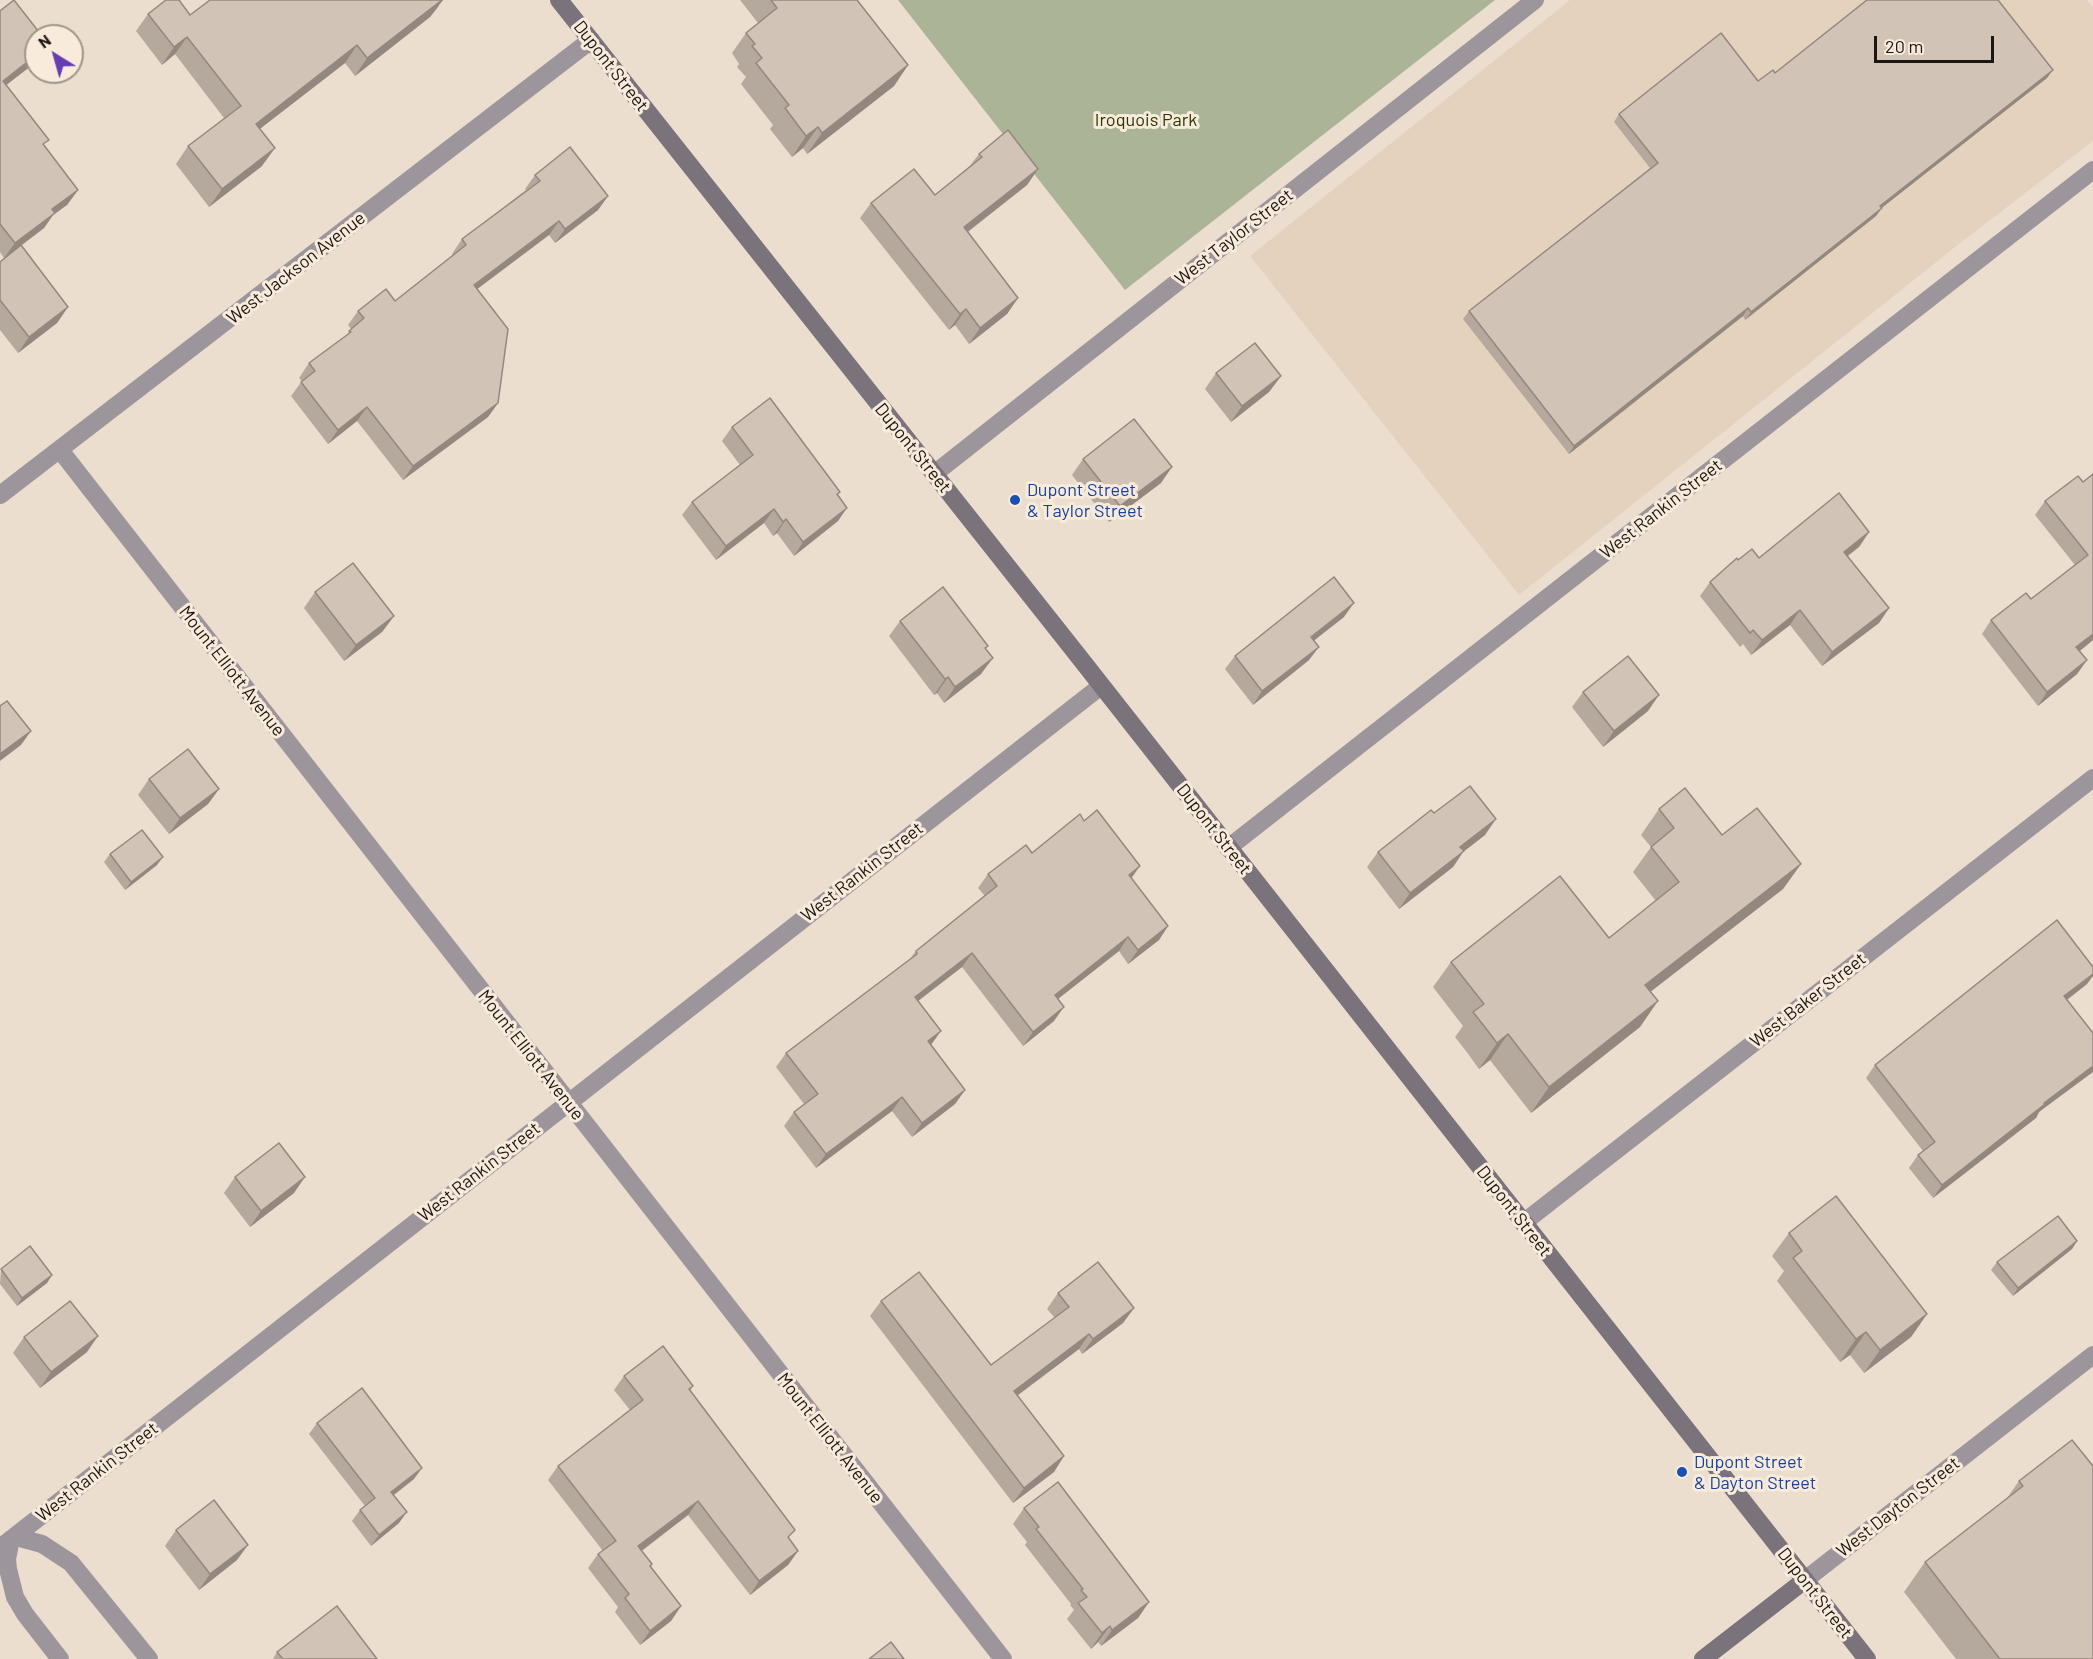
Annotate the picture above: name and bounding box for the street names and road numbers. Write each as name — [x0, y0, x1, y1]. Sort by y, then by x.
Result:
street label: Dupont Street — [569, 16, 653, 116]
street label: West Taylor Street — [1171, 184, 1297, 290]
street label: West Jackson Avenue — [222, 207, 370, 329]
street label: Dupont Street — [870, 399, 956, 497]
street label: West Rankin Street — [1596, 455, 1726, 563]
street label: Mount Elliott Avenue — [174, 601, 290, 741]
street label: Dupont Street — [1172, 779, 1256, 879]
street label: West Rankin Street — [797, 818, 927, 926]
street label: West Baker Street — [1746, 948, 1870, 1052]
street label: Mount Elliott Avenue — [473, 985, 589, 1125]
street label: West Rankin Street — [414, 1118, 544, 1226]
street label: Dupont Street — [1472, 1161, 1556, 1261]
street label: Mount Elliott Avenue — [772, 1368, 888, 1508]
street label: West Rankin Street — [32, 1418, 162, 1526]
street label: West Dayton Street — [1832, 1452, 1964, 1562]
street label: Dupont Street — [1773, 1543, 1857, 1643]

